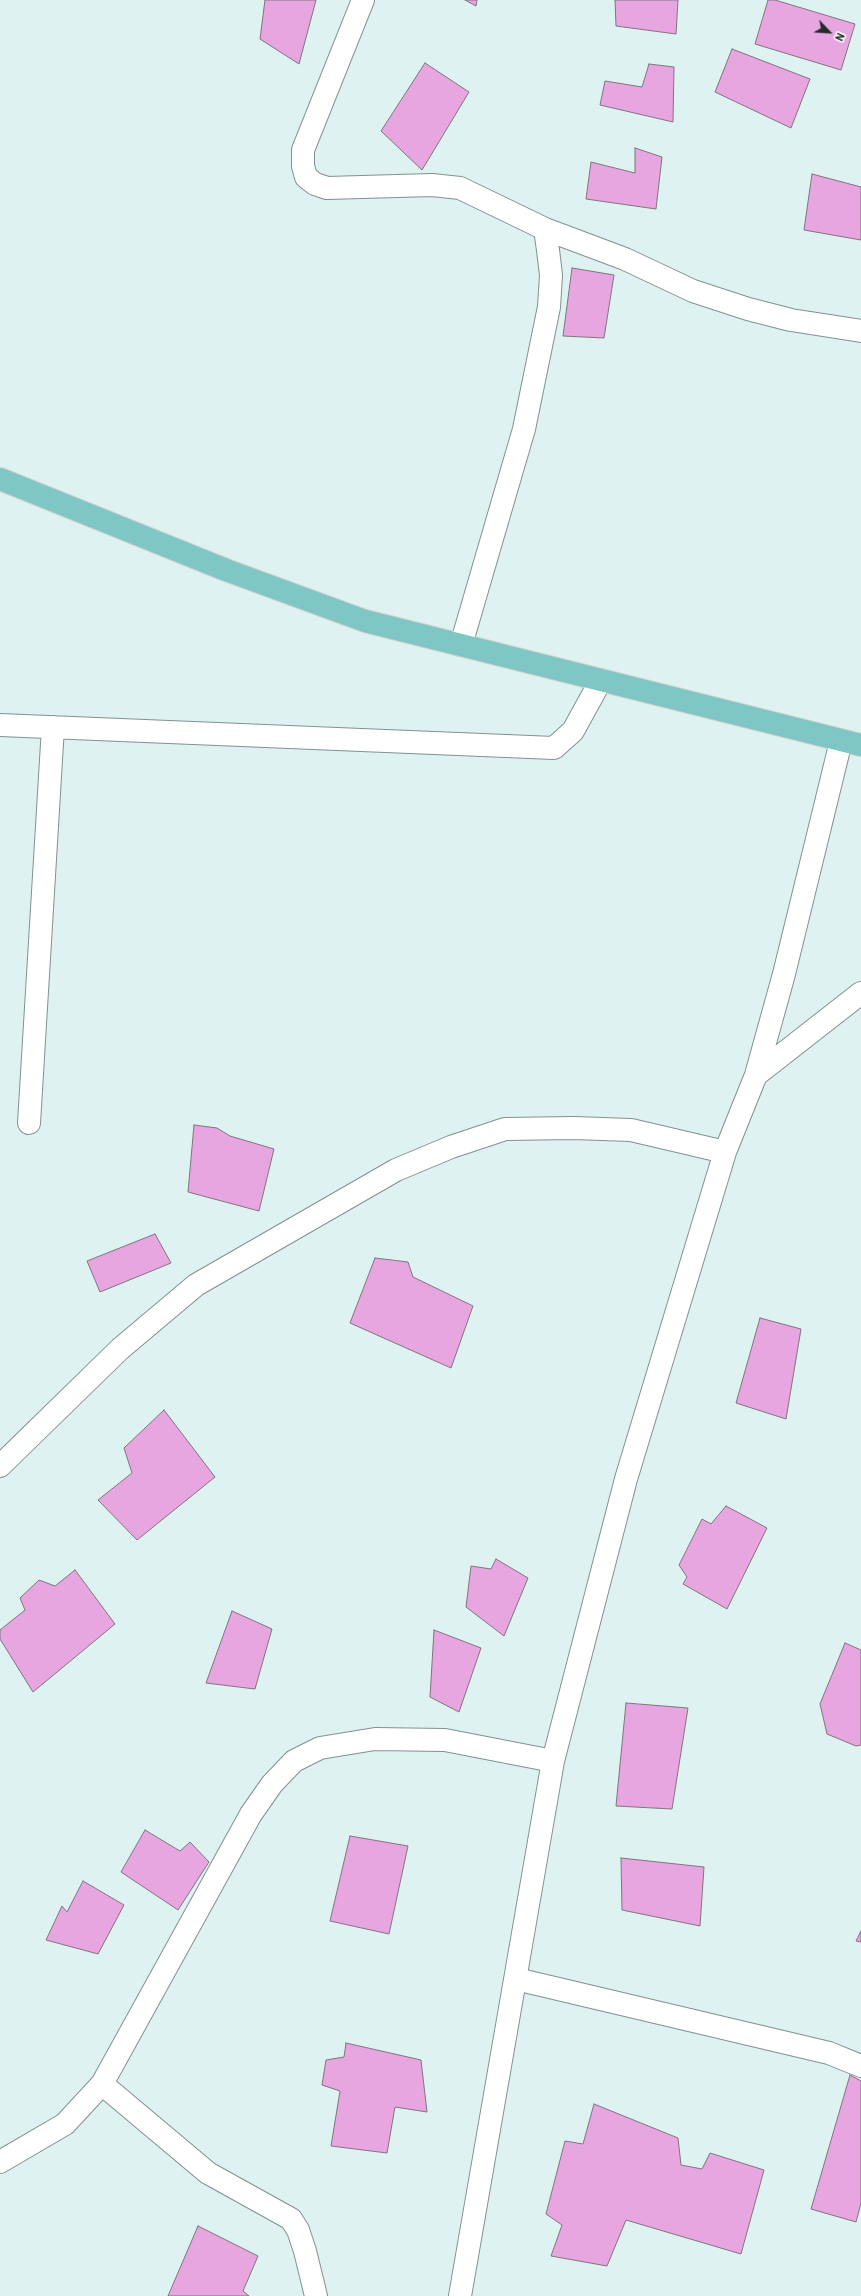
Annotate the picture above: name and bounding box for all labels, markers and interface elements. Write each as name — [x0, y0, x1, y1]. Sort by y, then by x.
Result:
north arrow — [809, 12, 849, 52]
text: N — [833, 31, 848, 43]

